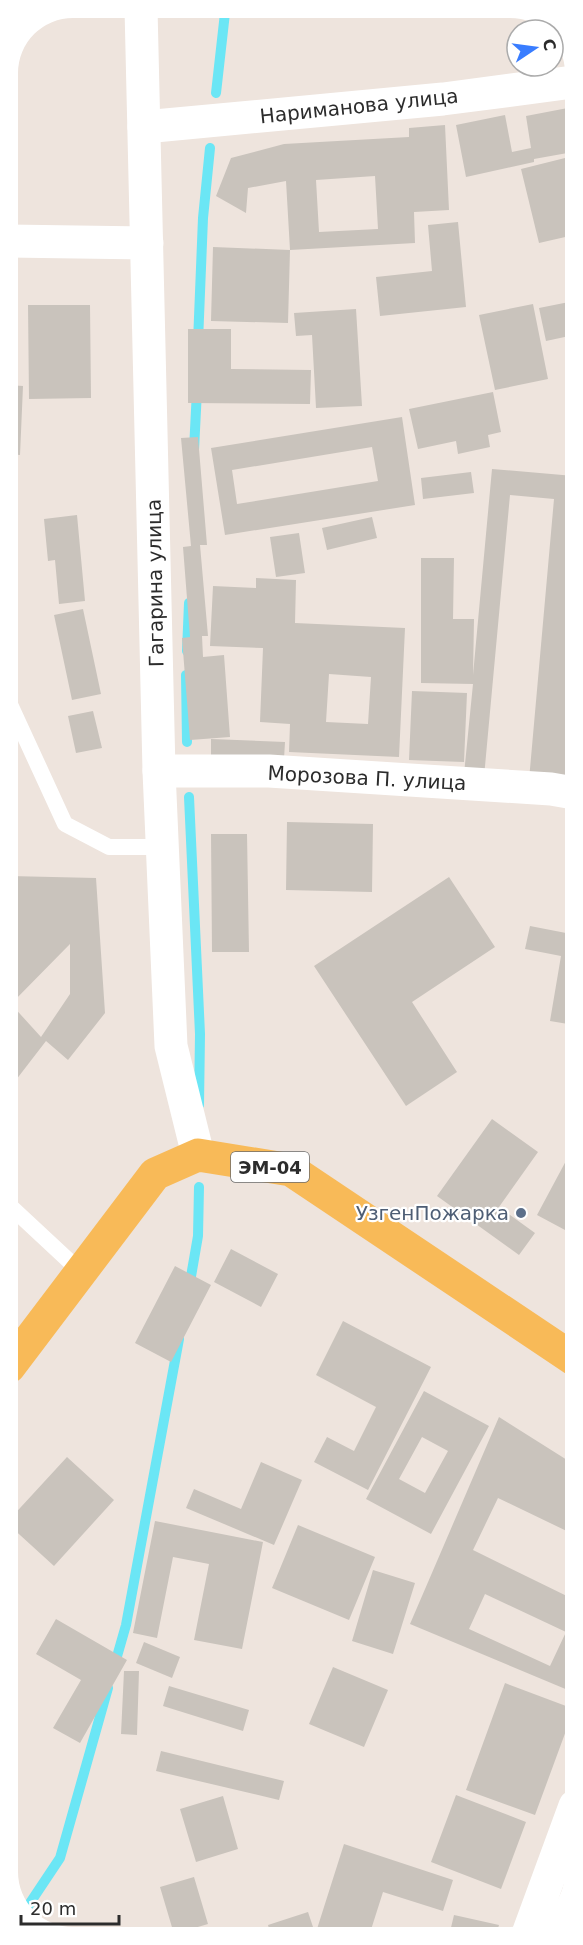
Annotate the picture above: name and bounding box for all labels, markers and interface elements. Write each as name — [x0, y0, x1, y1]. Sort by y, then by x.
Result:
north arrow — [505, 18, 565, 78]
text: С — [539, 37, 560, 53]
street label: Нариманова улица — [259, 84, 459, 128]
street label: Гагарина улица — [142, 499, 168, 667]
street label: Морозова П. улица — [267, 761, 467, 795]
road number: ЭМ-04 — [231, 1152, 309, 1182]
place label: УзгенПожарка — [356, 1201, 509, 1225]
marker: УзгенПожарка — [514, 1206, 528, 1220]
scale bar — [21, 1888, 118, 1926]
text: 20 m — [30, 1898, 76, 1919]

